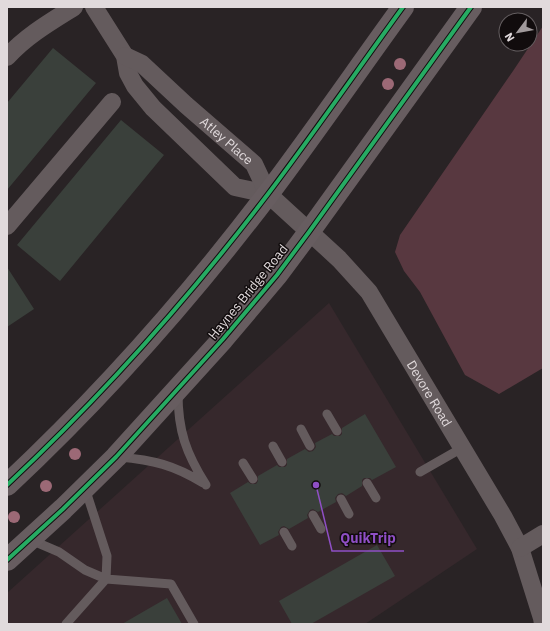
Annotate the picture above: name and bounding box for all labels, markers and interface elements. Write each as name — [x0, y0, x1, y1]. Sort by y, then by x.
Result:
north arrow — [498, 12, 538, 52]
text: N — [501, 30, 518, 44]
street label: Atley Place — [197, 113, 257, 168]
street label: Haynes Bridge Road — [204, 241, 292, 343]
street label: Devore Road — [403, 357, 456, 430]
callout: QuikTrip — [332, 525, 404, 551]
text: QuikTrip — [340, 529, 396, 547]

